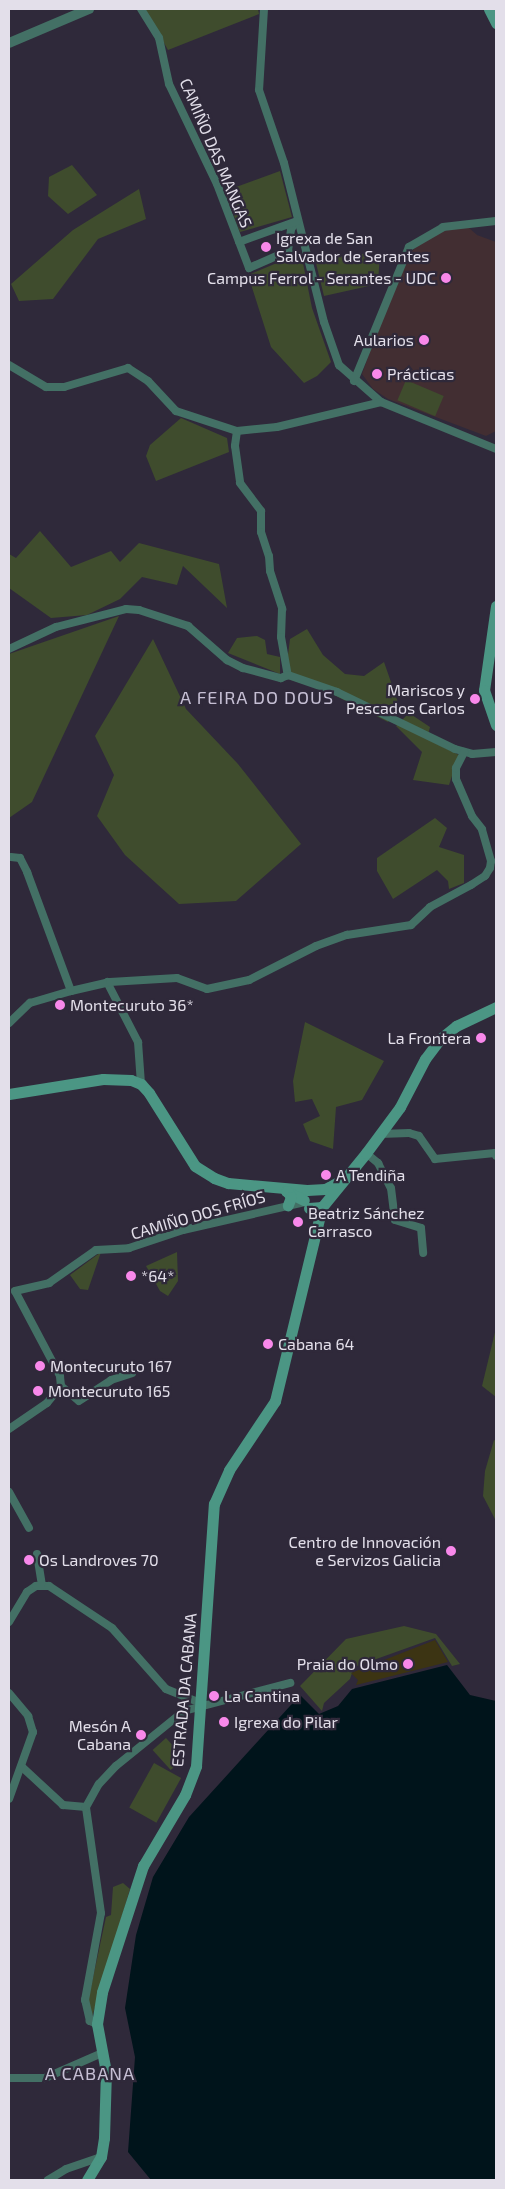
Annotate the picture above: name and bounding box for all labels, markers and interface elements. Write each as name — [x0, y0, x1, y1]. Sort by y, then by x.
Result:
street label: CAMIÑO DAS MANGAS — [176, 76, 256, 230]
place label: Igrexa de San Salvador de Serantes — [276, 228, 430, 266]
marker: Igrexa de San Salvador de Serantes — [260, 241, 272, 253]
place label: Campus Ferrol - Serantes - UDC — [207, 268, 436, 288]
marker: Campus Ferrol - Serantes - UDC — [440, 272, 452, 284]
place label: Aularios — [354, 330, 414, 350]
marker: Aularios — [418, 334, 430, 346]
place label: Prácticas — [387, 364, 454, 384]
marker: Prácticas — [371, 368, 383, 380]
place label: Mariscos y Pescados Carlos — [346, 680, 465, 718]
district label: A FEIRA DO DOUS — [178, 686, 336, 708]
marker: Mariscos y Pescados Carlos — [469, 693, 481, 705]
place label: Montecuruto 36* — [70, 995, 194, 1015]
marker: Montecuruto 36* — [54, 999, 66, 1011]
place label: La Frontera — [388, 1028, 471, 1048]
marker: La Frontera — [475, 1032, 487, 1044]
place label: A Tendiña — [336, 1165, 406, 1185]
marker: A Tendiña — [320, 1169, 332, 1181]
street label: CAMIÑO DOS FRÍOS — [129, 1187, 267, 1243]
place label: Beatriz Sánchez Carrasco — [308, 1203, 424, 1241]
marker: Beatriz Sánchez Carrasco — [292, 1216, 304, 1228]
place label: *64* — [141, 1266, 174, 1286]
marker: *64* — [125, 1270, 137, 1282]
place label: Cabana 64 — [278, 1334, 354, 1354]
marker: Cabana 64 — [262, 1338, 274, 1350]
place label: Montecuruto 167 — [50, 1356, 172, 1376]
marker: Montecuruto 167 — [34, 1360, 46, 1372]
place label: Montecuruto 165 — [48, 1381, 170, 1401]
marker: Montecuruto 165 — [32, 1385, 44, 1397]
place label: Centro de Innovación e Servizos Galicia — [289, 1532, 441, 1570]
marker: Centro de Innovación e Servizos Galicia — [445, 1545, 457, 1557]
place label: Os Landroves 70 — [39, 1550, 159, 1570]
marker: Os Landroves 70 — [23, 1554, 35, 1566]
street label: ESTRADA DA CABANA — [168, 1612, 200, 1768]
place label: Praia do Olmo — [297, 1654, 398, 1674]
marker: Praia do Olmo — [402, 1658, 414, 1670]
place label: La Cantina — [224, 1686, 300, 1706]
marker: La Cantina — [208, 1690, 220, 1702]
place label: Igrexa do Pilar — [234, 1712, 338, 1732]
place label: Mesón A Cabana — [68, 1716, 131, 1754]
marker: Igrexa do Pilar — [218, 1716, 230, 1728]
marker: Mesón A Cabana — [135, 1729, 147, 1741]
district label: A CABANA — [44, 2062, 136, 2084]

